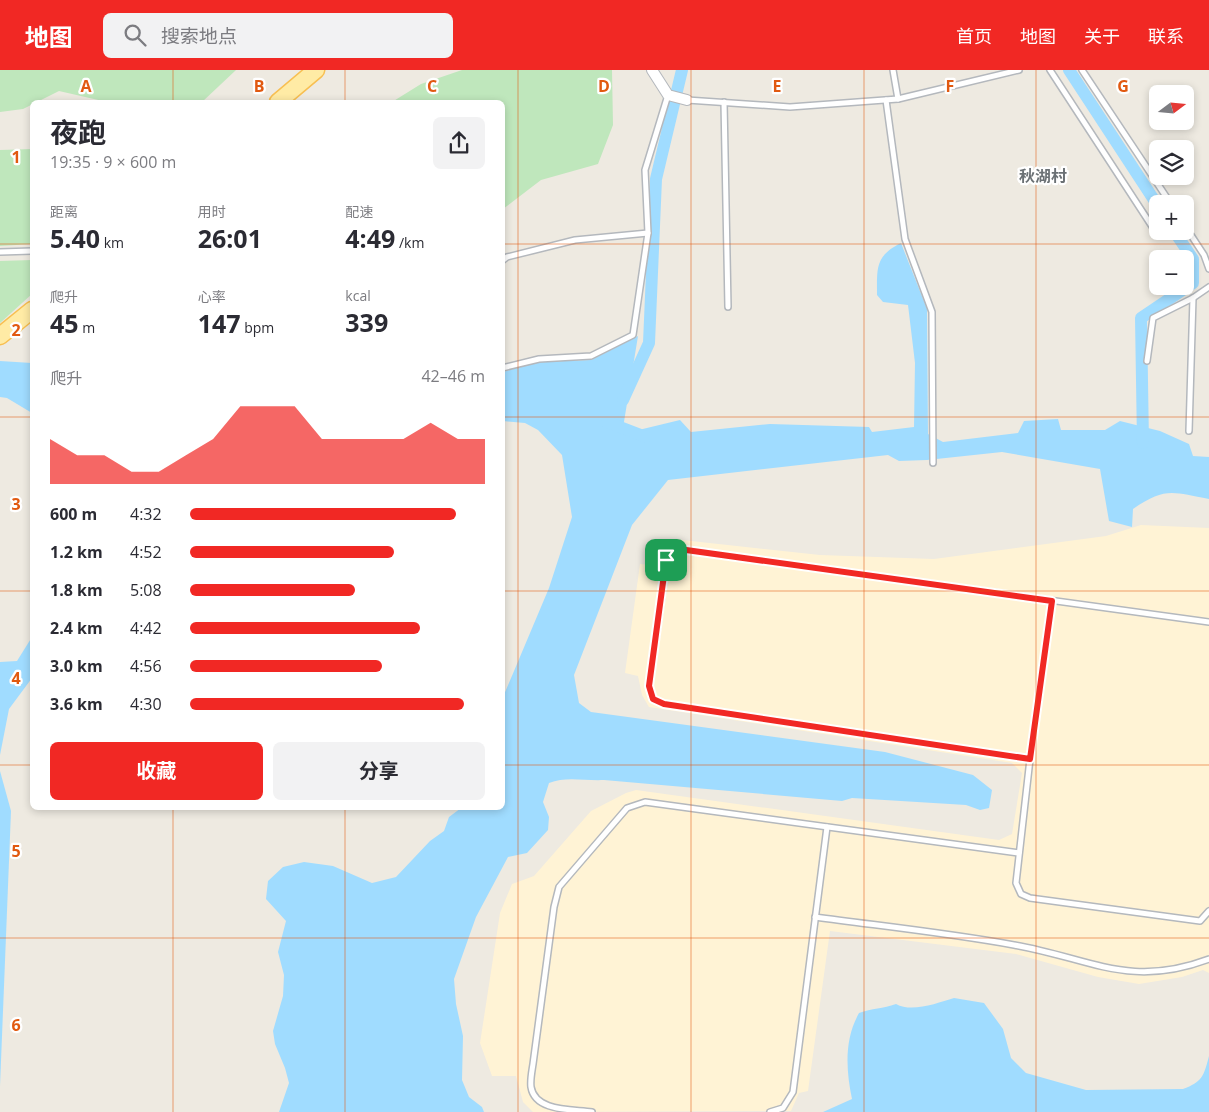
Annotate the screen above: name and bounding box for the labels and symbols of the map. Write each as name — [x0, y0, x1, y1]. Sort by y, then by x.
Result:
text: A — [80, 75, 92, 97]
text: B — [254, 75, 264, 97]
text: C — [427, 75, 437, 97]
text: D — [598, 75, 610, 97]
text: E — [773, 75, 782, 97]
text: F — [946, 75, 954, 97]
text: G — [1117, 75, 1129, 97]
north arrow — [1149, 85, 1194, 130]
text: 1 — [11, 146, 21, 168]
district label: 秋湖村 — [1019, 165, 1067, 187]
text: 2 — [11, 319, 21, 341]
text: 3 — [11, 493, 21, 515]
pin — [645, 539, 687, 581]
text: 4 — [11, 667, 21, 689]
text: 5 — [11, 840, 21, 862]
text: 6 — [11, 1014, 21, 1036]

